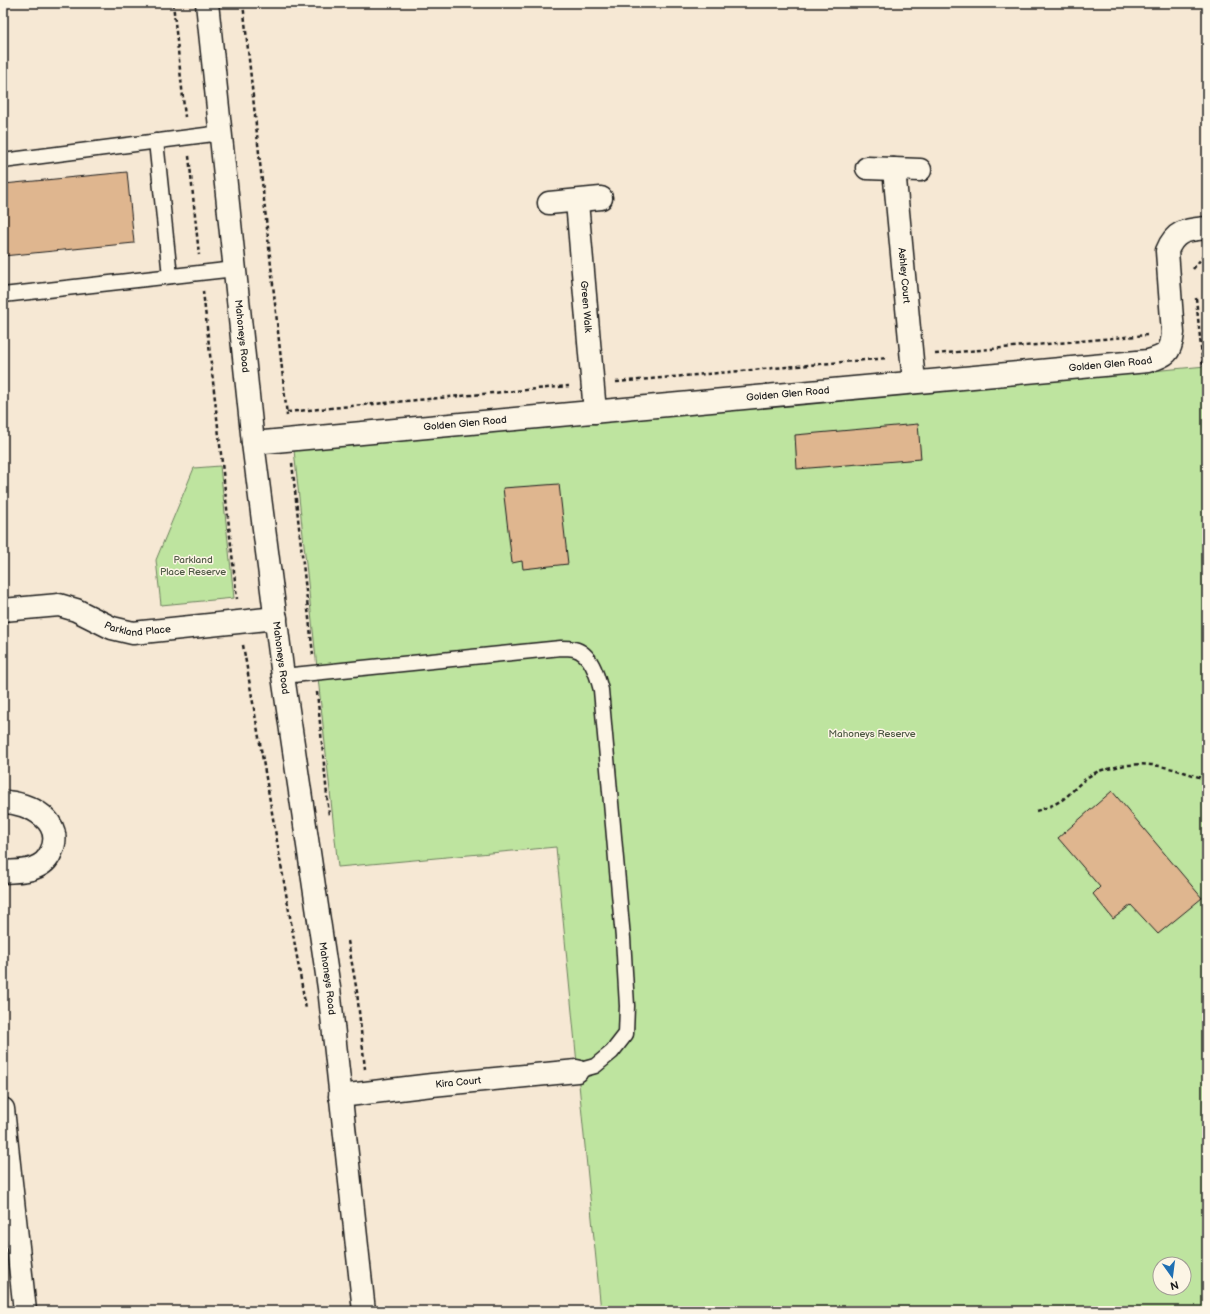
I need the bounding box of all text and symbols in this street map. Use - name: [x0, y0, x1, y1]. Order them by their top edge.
- street label: Ashley Court: [895, 247, 913, 304]
- street label: Green Walk: [578, 280, 594, 333]
- street label: Mahoneys Road: [232, 299, 252, 374]
- street label: Golden Glen Road: [1068, 354, 1154, 374]
- street label: Golden Glen Road: [746, 384, 830, 404]
- street label: Golden Glen Road: [423, 414, 508, 433]
- park label: Parkland Place Reserve: [160, 554, 226, 578]
- street label: Parkland Place: [102, 619, 171, 639]
- street label: Mahoneys Road: [270, 621, 292, 695]
- park label: Mahoneys Reserve: [828, 728, 916, 740]
- street label: Mahoneys Road: [316, 941, 338, 1016]
- street label: Kira Court: [435, 1074, 482, 1091]
- north arrow: [1152, 1256, 1192, 1296]
- text: N: [1169, 1278, 1180, 1293]

